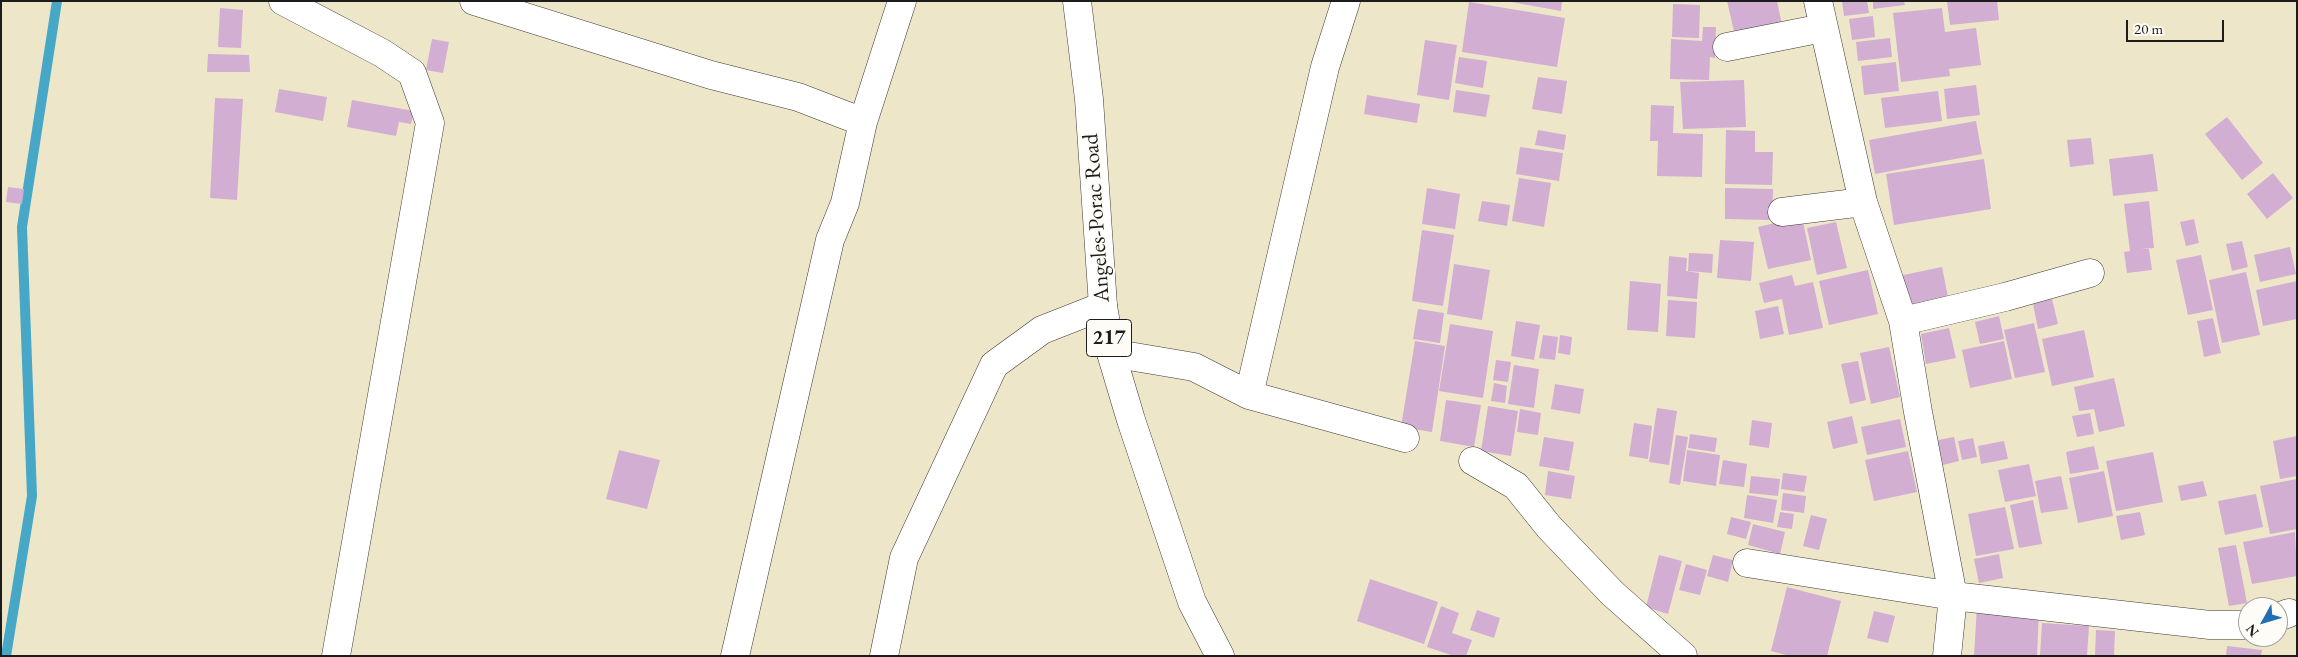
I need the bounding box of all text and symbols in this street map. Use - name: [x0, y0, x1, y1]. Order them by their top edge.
- scale bar: [2128, 10, 2226, 42]
- text: 20 m: [2134, 19, 2163, 38]
- street label: Angeles-Porac Road: [1078, 133, 1116, 303]
- road number: 217: [1086, 319, 1132, 356]
- north arrow: [2238, 597, 2288, 647]
- text: N: [2242, 621, 2263, 641]

